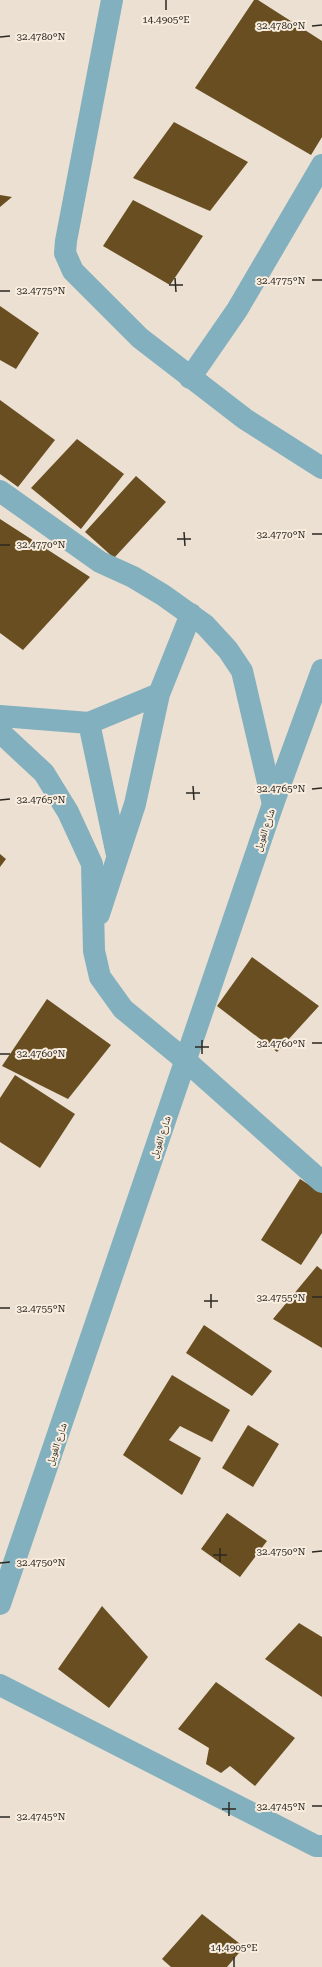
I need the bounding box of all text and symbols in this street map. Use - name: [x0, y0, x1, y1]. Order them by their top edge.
- text: 14.4905°E: [142, 14, 190, 25]
- text: 32.4780°N: [256, 20, 306, 31]
- text: 32.4780°N: [16, 31, 66, 42]
- text: 32.4775°N: [256, 275, 306, 286]
- text: 32.4775°N: [16, 285, 66, 296]
- text: 32.4770°N: [256, 529, 306, 540]
- text: 32.4770°N: [16, 539, 66, 550]
- text: 32.4765°N: [256, 783, 306, 794]
- text: 32.4765°N: [16, 794, 66, 805]
- street label: شارع الغويل: [252, 807, 278, 853]
- text: 32.4760°N: [256, 1038, 306, 1049]
- text: 32.4760°N: [16, 1048, 66, 1059]
- street label: شارع الغويل: [148, 1114, 174, 1160]
- text: 32.4755°N: [256, 1292, 306, 1303]
- text: 32.4755°N: [16, 1303, 66, 1314]
- street label: شارع الغويل: [44, 1421, 70, 1467]
- text: 32.4750°N: [256, 1546, 306, 1557]
- text: 32.4750°N: [16, 1557, 66, 1568]
- text: 32.4745°N: [256, 1801, 306, 1812]
- text: 32.4745°N: [16, 1811, 66, 1822]
- text: 14.4905°E: [210, 1942, 258, 1953]

